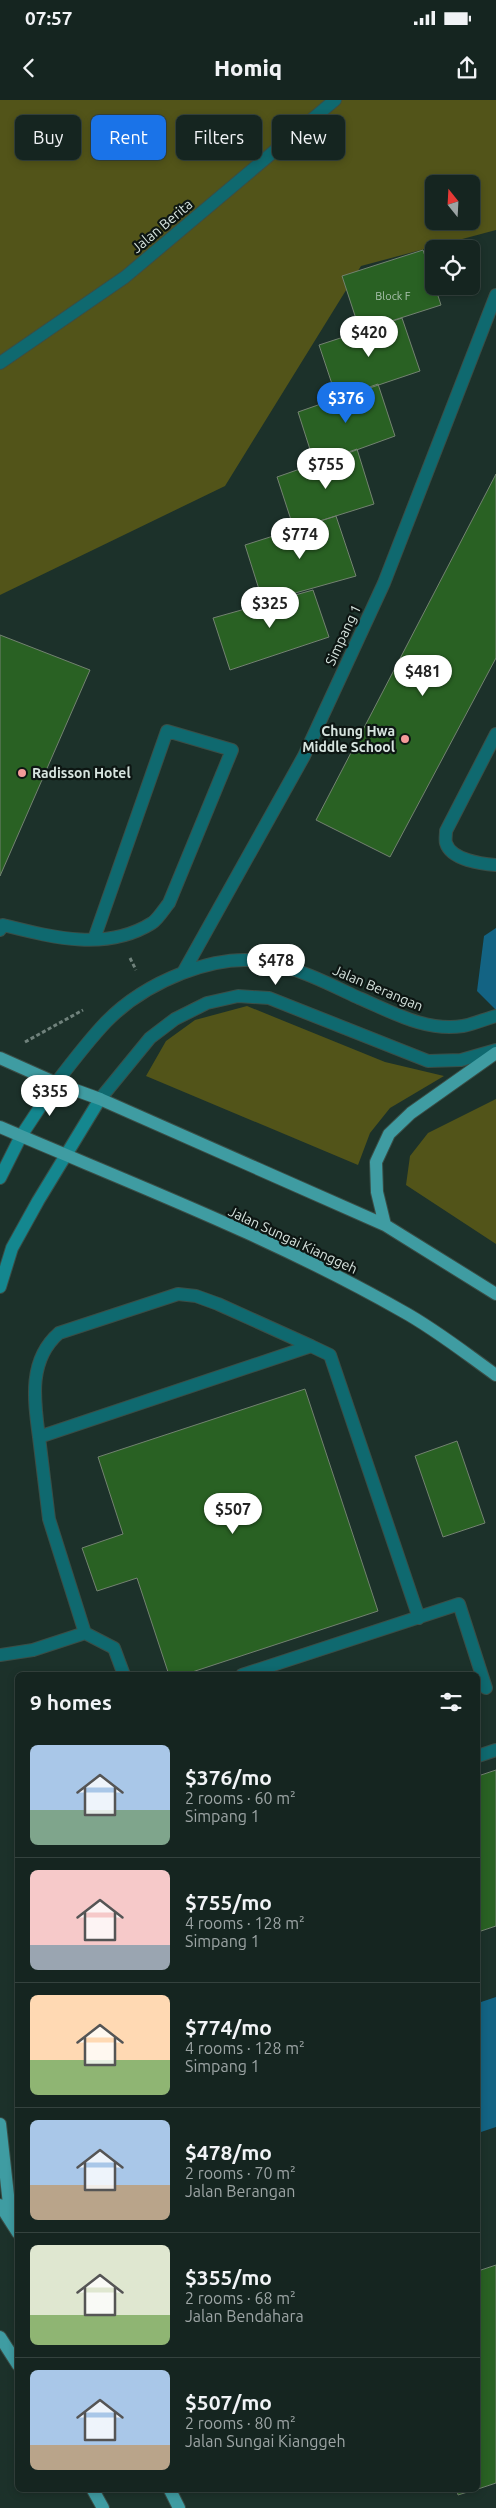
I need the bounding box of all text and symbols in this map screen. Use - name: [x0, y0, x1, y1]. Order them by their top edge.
- text: 07:57: [25, 7, 73, 29]
- icon: back: [15, 54, 43, 82]
- icon: share: [453, 54, 481, 82]
- text: Homiq: [214, 55, 282, 80]
- chip: Buy: [15, 115, 81, 160]
- chip: Rent: [91, 115, 166, 160]
- chip: Filters: [176, 115, 262, 160]
- chip: New: [272, 115, 345, 160]
- north arrow: [425, 175, 480, 230]
- map controls: [425, 175, 480, 295]
- street label: Jalan Berita: [128, 196, 196, 256]
- button: locate: [425, 240, 480, 295]
- house number: Block F: [375, 290, 411, 302]
- pin: $420: [339, 316, 399, 358]
- text: $420: [351, 323, 387, 341]
- pin: $376: [316, 382, 376, 424]
- text: $376: [328, 389, 364, 407]
- pin: $755: [296, 448, 356, 490]
- text: $755: [308, 455, 344, 473]
- pin: $774: [270, 518, 330, 560]
- text: $774: [282, 525, 318, 543]
- pin: $325: [240, 586, 300, 629]
- text: $325: [252, 594, 288, 612]
- street label: Simpang 1: [322, 602, 364, 668]
- pin: $481: [393, 654, 453, 697]
- text: $481: [405, 662, 441, 680]
- place label: Chung Hwa Middle School: [302, 723, 395, 755]
- marker: Chung Hwa Middle School: [399, 733, 411, 745]
- place label: Radisson Hotel: [32, 765, 131, 781]
- marker: Radisson Hotel: [16, 767, 28, 779]
- pin: $478: [246, 944, 306, 986]
- text: $478: [258, 951, 294, 969]
- street label: Jalan Berangan: [330, 962, 426, 1014]
- pin: $355: [20, 1074, 80, 1117]
- text: $355: [32, 1082, 68, 1100]
- street label: Jalan Sungai Kianggeh: [226, 1203, 360, 1277]
- pin: $507: [203, 1492, 263, 1535]
- text: $507: [215, 1500, 251, 1518]
- icon: filters: [437, 1688, 465, 1716]
- text: 9 homes: [30, 1690, 112, 1714]
- icon: home: [70, 1765, 130, 1825]
- text: $376/mo: [185, 1765, 272, 1789]
- text: 2 rooms · 60 m²: [185, 1789, 296, 1807]
- text: Simpang 1: [185, 1807, 260, 1825]
- icon: home: [70, 1890, 130, 1950]
- text: $755/mo: [185, 1890, 272, 1914]
- text: 4 rooms · 128 m²: [185, 1914, 305, 1932]
- text: Simpang 1: [185, 1932, 260, 1950]
- icon: home: [70, 2015, 130, 2075]
- text: $774/mo: [185, 2015, 272, 2039]
- text: 4 rooms · 128 m²: [185, 2039, 305, 2057]
- text: Simpang 1: [185, 2057, 260, 2075]
- icon: home: [70, 2140, 130, 2200]
- text: $478/mo: [185, 2140, 272, 2164]
- text: 2 rooms · 70 m²: [185, 2164, 296, 2182]
- text: Jalan Berangan: [185, 2182, 295, 2200]
- icon: home: [70, 2265, 130, 2325]
- text: $355/mo: [185, 2265, 272, 2289]
- text: 2 rooms · 68 m²: [185, 2289, 296, 2307]
- text: Jalan Bendahara: [185, 2307, 304, 2325]
- icon: home: [70, 2390, 130, 2450]
- text: $507/mo: [185, 2390, 272, 2414]
- text: 2 rooms · 80 m²: [185, 2414, 296, 2432]
- text: Jalan Sungai Kianggeh: [185, 2432, 346, 2450]

